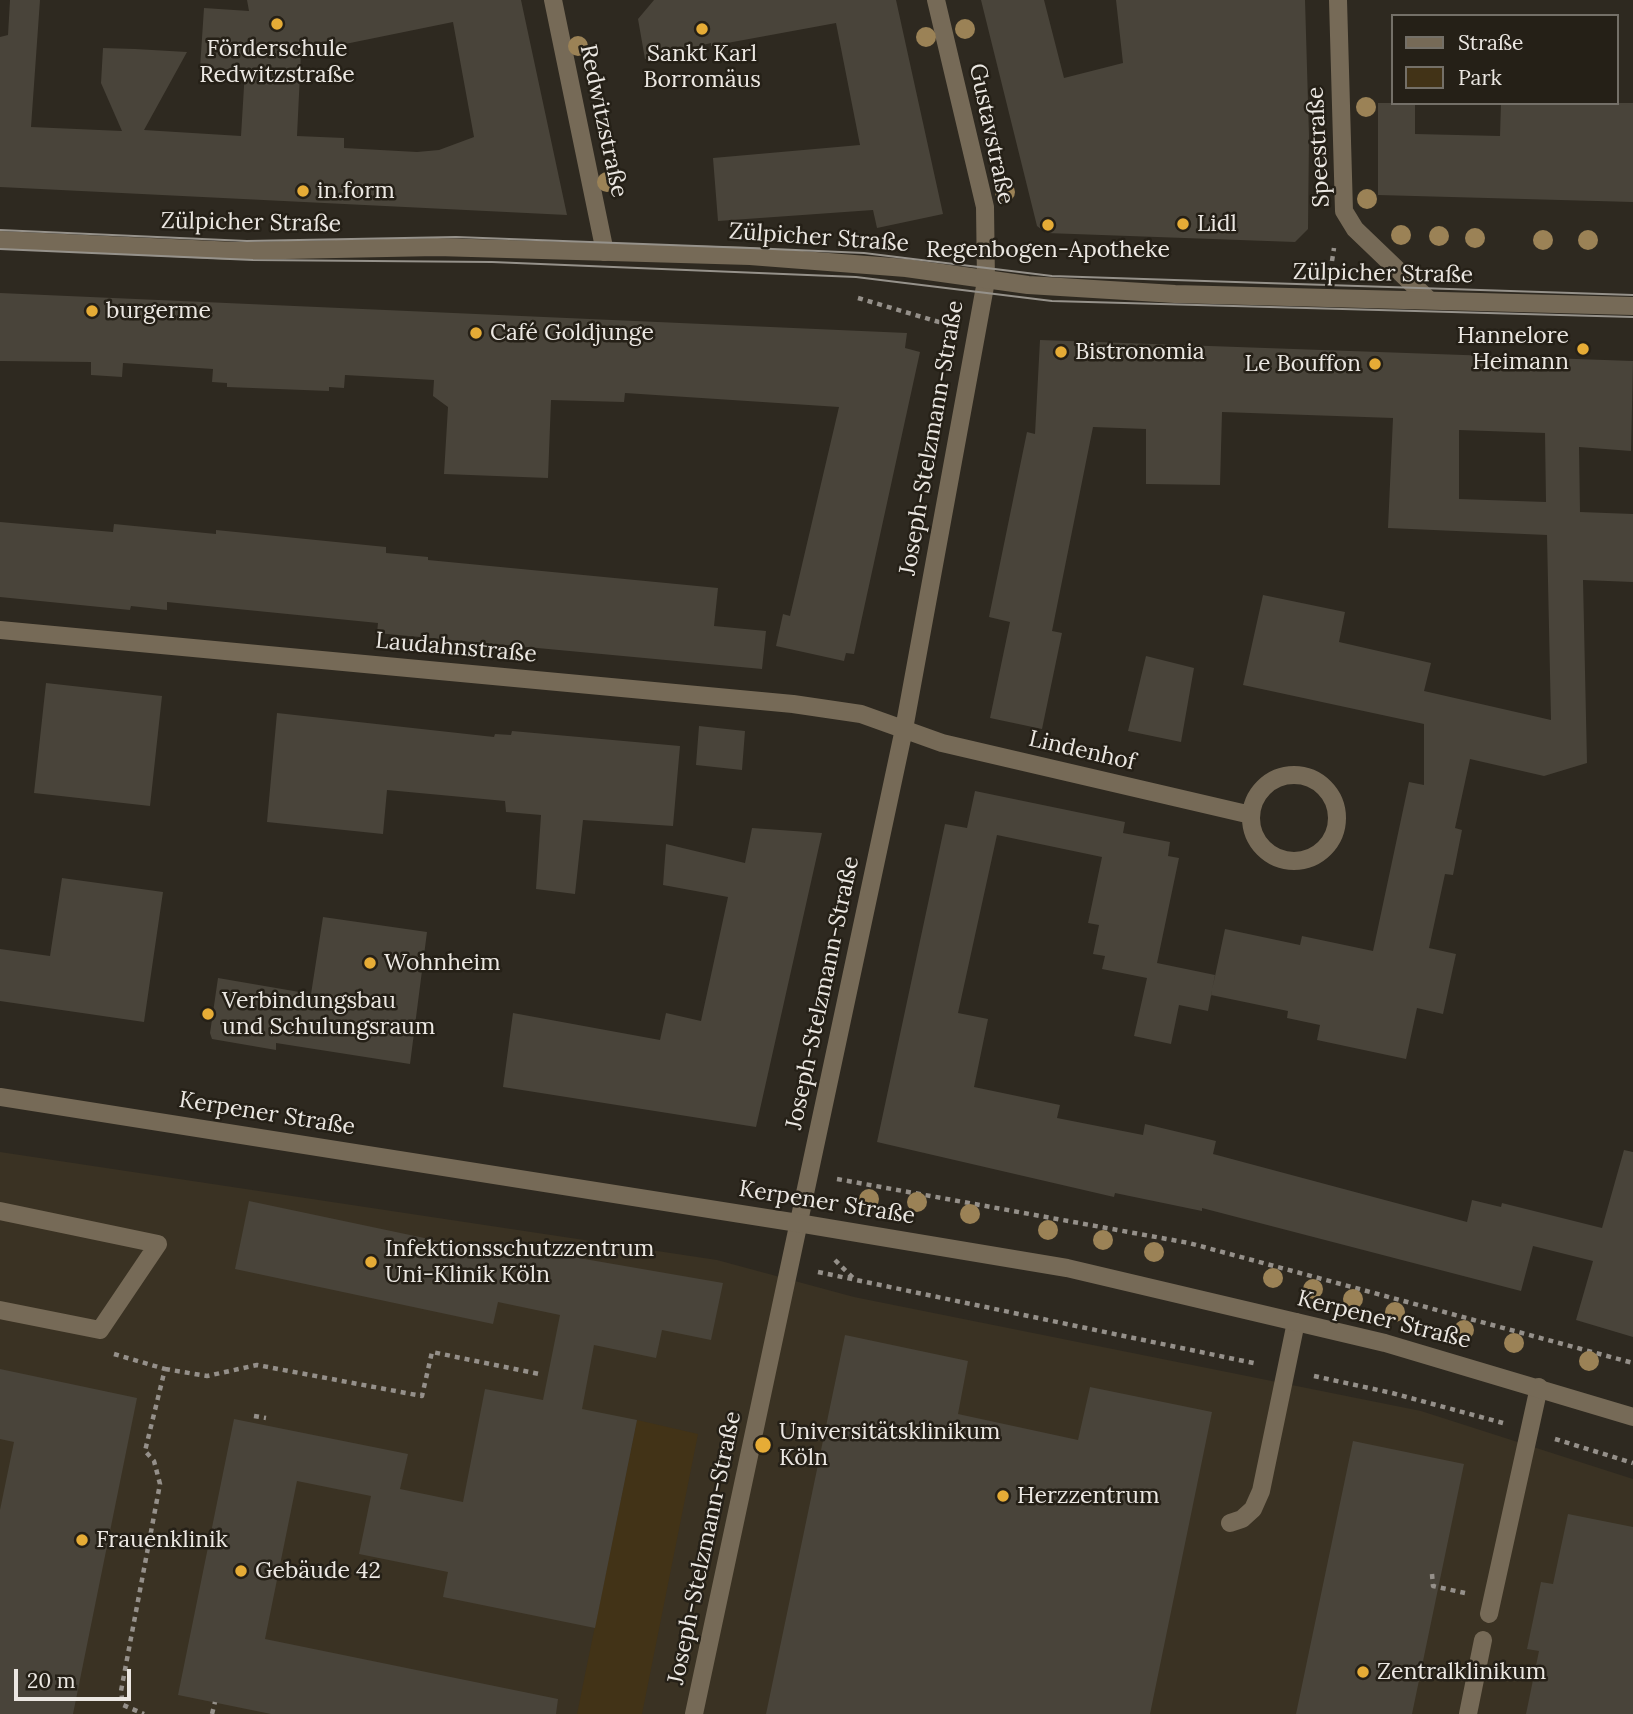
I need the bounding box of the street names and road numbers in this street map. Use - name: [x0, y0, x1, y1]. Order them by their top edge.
- street label: Redwitzstraße: [573, 42, 633, 200]
- street label: Gustavstraße: [963, 61, 1019, 207]
- street label: Speestraße: [1302, 86, 1336, 208]
- street label: Zülpicher Straße: [161, 208, 341, 238]
- street label: Zülpicher Straße: [728, 218, 910, 258]
- street label: Zülpicher Straße: [1293, 259, 1473, 289]
- street label: Joseph-Stelzmann-Straße: [894, 298, 970, 578]
- street label: Laudahnstraße: [374, 627, 538, 669]
- street label: Lindenhof: [1026, 725, 1138, 777]
- street label: Joseph-Stelzmann-Straße: [781, 854, 865, 1132]
- street label: Kerpener Straße: [177, 1086, 357, 1142]
- street label: Kerpener Straße: [737, 1175, 917, 1231]
- street label: Kerpener Straße: [1294, 1285, 1474, 1355]
- street label: Joseph-Stelzmann-Straße: [663, 1409, 747, 1687]

